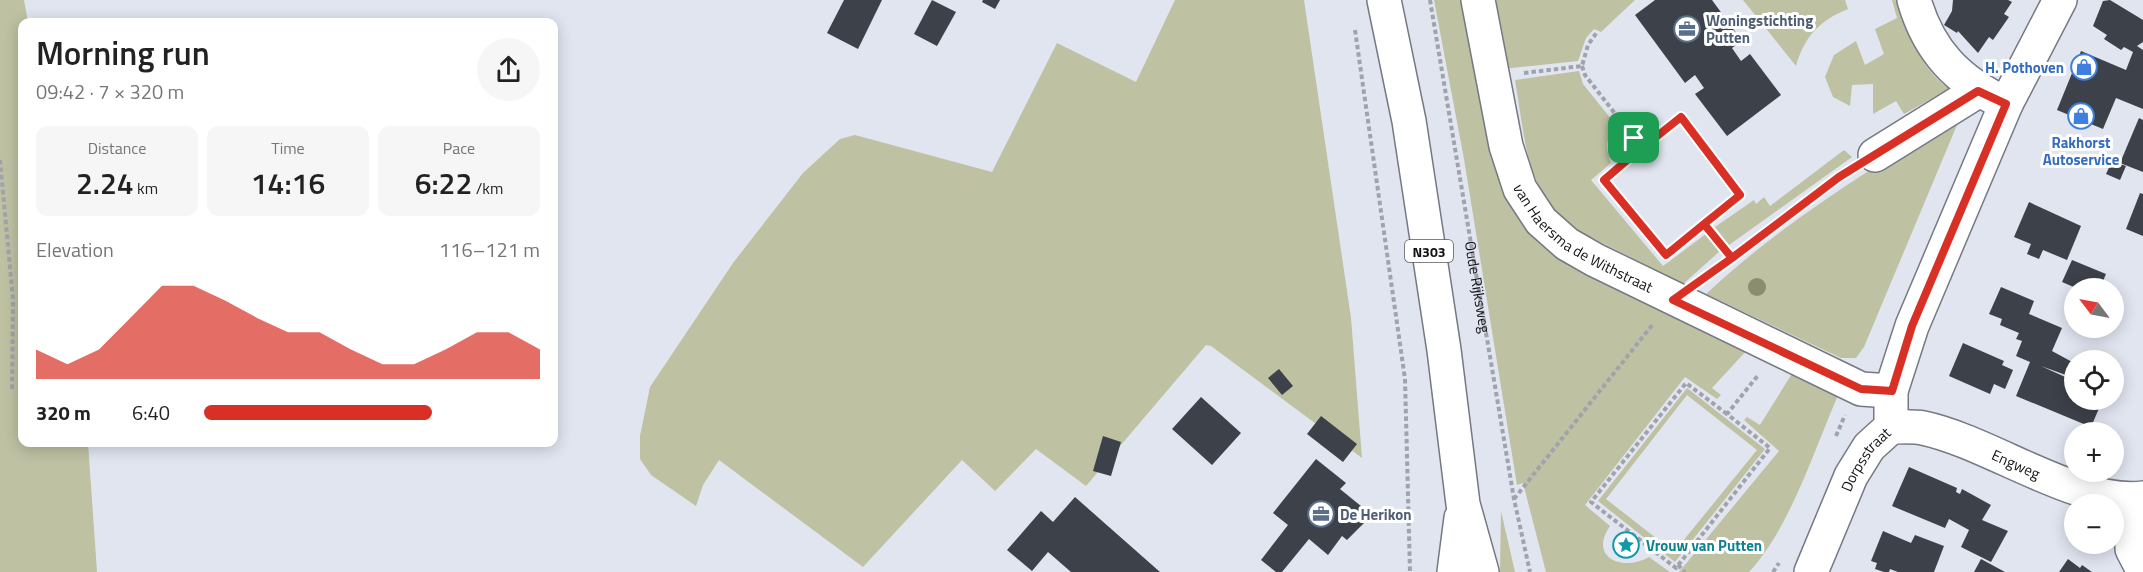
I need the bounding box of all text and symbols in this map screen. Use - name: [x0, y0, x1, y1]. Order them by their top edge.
- place label: Woningstichting Putten: [1706, 9, 1813, 49]
- office icon: Woningstichting Putten: [1672, 14, 1702, 44]
- text: Morning run: [36, 28, 210, 78]
- button: share: [477, 38, 540, 101]
- shop icon: H. Pothoven: [2069, 52, 2099, 82]
- place label: H. Pothoven: [1985, 56, 2064, 79]
- text: 09:42 · 7 × 320 m: [36, 76, 184, 107]
- shop icon: Rakhorst Autoservice: [2066, 101, 2096, 131]
- pin: [1608, 112, 1659, 163]
- icon: arrive: [1617, 121, 1650, 154]
- place label: Rakhorst Autoservice: [2043, 131, 2120, 171]
- text: Distance: [88, 136, 146, 160]
- text: Time: [271, 136, 305, 160]
- text: Pace: [443, 136, 475, 160]
- text: 2.24: [76, 160, 134, 206]
- text: 14:16: [251, 160, 325, 206]
- text: 6:22: [415, 160, 472, 206]
- text: km: [134, 176, 158, 200]
- text: /km: [472, 176, 503, 200]
- street label: van Haersma de Withstraat: [1508, 181, 1658, 298]
- text: Elevation: [36, 234, 114, 265]
- text: 116–121 m: [439, 234, 540, 265]
- street label: Oude Rijksweg: [1459, 239, 1497, 335]
- road number: N303: [1405, 240, 1453, 262]
- north arrow: [2064, 278, 2124, 338]
- map controls: [2064, 278, 2124, 554]
- button: locate: [2064, 350, 2124, 410]
- text: 320 m: [36, 397, 91, 428]
- text: 6:40: [132, 397, 170, 428]
- street label: Dorpsstraat: [1834, 421, 1896, 495]
- button: +: [2064, 422, 2124, 482]
- street label: Engweg: [1988, 443, 2044, 485]
- button: −: [2064, 494, 2124, 554]
- office icon: De Herikon: [1306, 499, 1336, 529]
- place label: De Herikon: [1340, 503, 1412, 526]
- place icon: Vrouw van Putten: [1611, 530, 1641, 560]
- place label: Vrouw van Putten: [1646, 534, 1762, 557]

